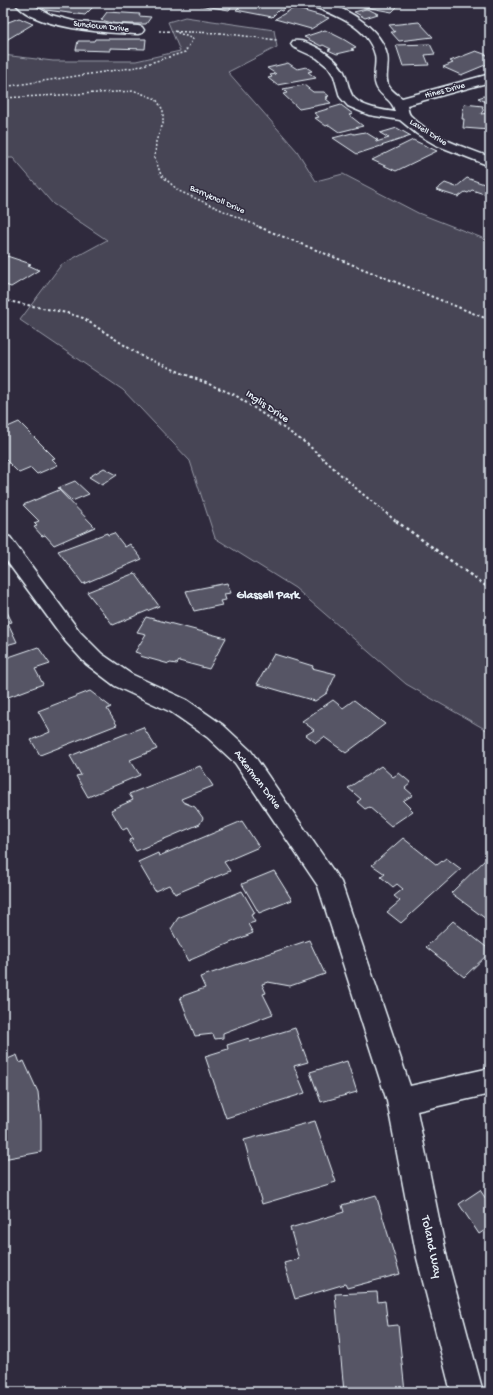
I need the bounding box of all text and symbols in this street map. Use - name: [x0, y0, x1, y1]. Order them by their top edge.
- street label: Sundown Drive: [73, 19, 130, 35]
- street label: Hines Drive: [424, 80, 467, 102]
- street label: Lavell Drive: [407, 117, 449, 149]
- street label: Barryknoll Drive: [187, 183, 247, 217]
- street label: Inglis Drive: [243, 388, 291, 426]
- district label: Glassell Park: [237, 589, 301, 603]
- street label: Ackerman Drive: [231, 748, 283, 812]
- street label: Toland Way: [417, 1213, 445, 1280]

